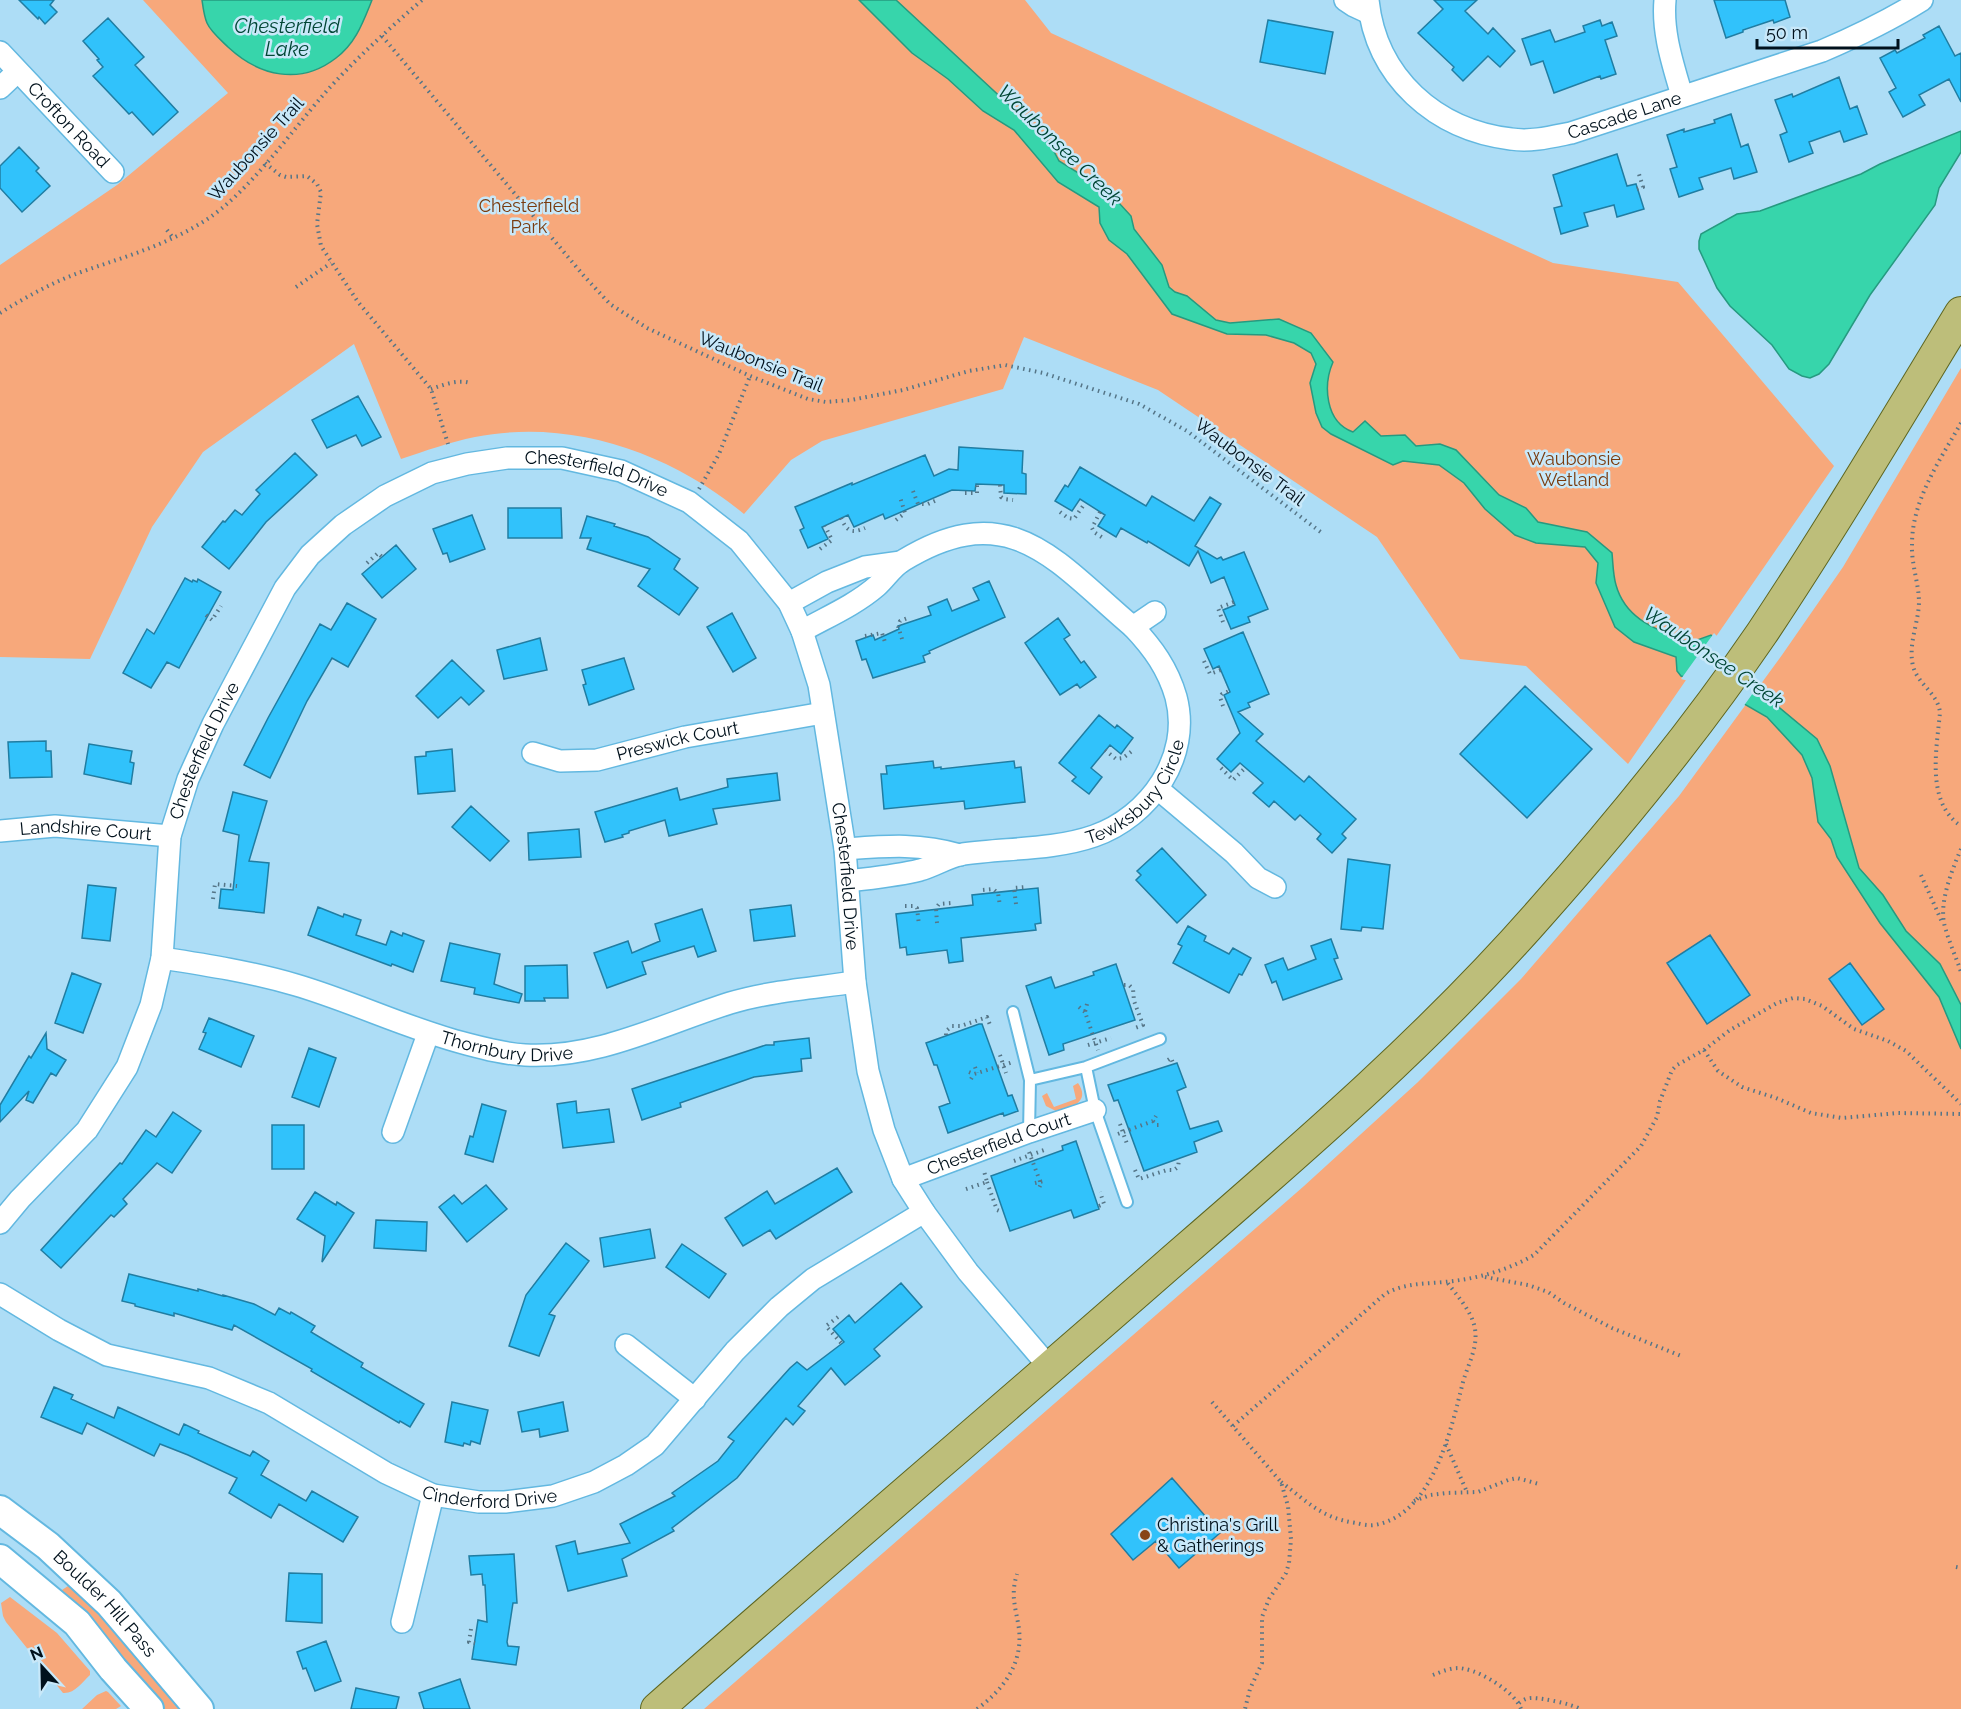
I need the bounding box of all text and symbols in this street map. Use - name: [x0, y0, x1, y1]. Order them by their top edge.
- scale bar: [1757, 12, 1898, 50]
- water label: Chesterfield Lake: [234, 14, 341, 61]
- text: 50 m: [1766, 22, 1808, 43]
- street label: Crofton Road: [24, 77, 114, 172]
- water label: Waubonsee Creek: [993, 79, 1128, 211]
- street label: Cascade Lane: [1565, 87, 1684, 143]
- street label: Waubonsie Trail: [204, 92, 308, 205]
- park label: Chesterfield Park: [479, 195, 579, 237]
- street label: Waubonsie Trail: [696, 327, 827, 396]
- street label: Waubonsie Trail: [1191, 413, 1309, 510]
- street label: Chesterfield Drive: [525, 446, 672, 501]
- park label: Waubonsie Wetland: [1527, 448, 1621, 490]
- water label: Waubonsee Creek: [1639, 601, 1789, 713]
- street label: Chesterfield Drive: [165, 678, 244, 822]
- street label: Preswick Court: [614, 717, 740, 765]
- street label: Tewksbury Circle: [1083, 737, 1188, 848]
- street label: Chesterfield Drive: [828, 801, 864, 951]
- street label: Landshire Court: [19, 815, 153, 844]
- street label: Thornbury Drive: [438, 1026, 575, 1065]
- street label: Chesterfield Court: [924, 1108, 1073, 1179]
- street label: Cinderford Drive: [419, 1480, 559, 1512]
- place label: Christina's Grill & Gatherings: [1157, 1514, 1278, 1556]
- marker: Christina's Grill & Gatherings: [1138, 1528, 1152, 1542]
- street label: Boulder Hill Pass: [49, 1545, 161, 1661]
- north arrow: [12, 1637, 72, 1697]
- text: N: [27, 1642, 46, 1665]

